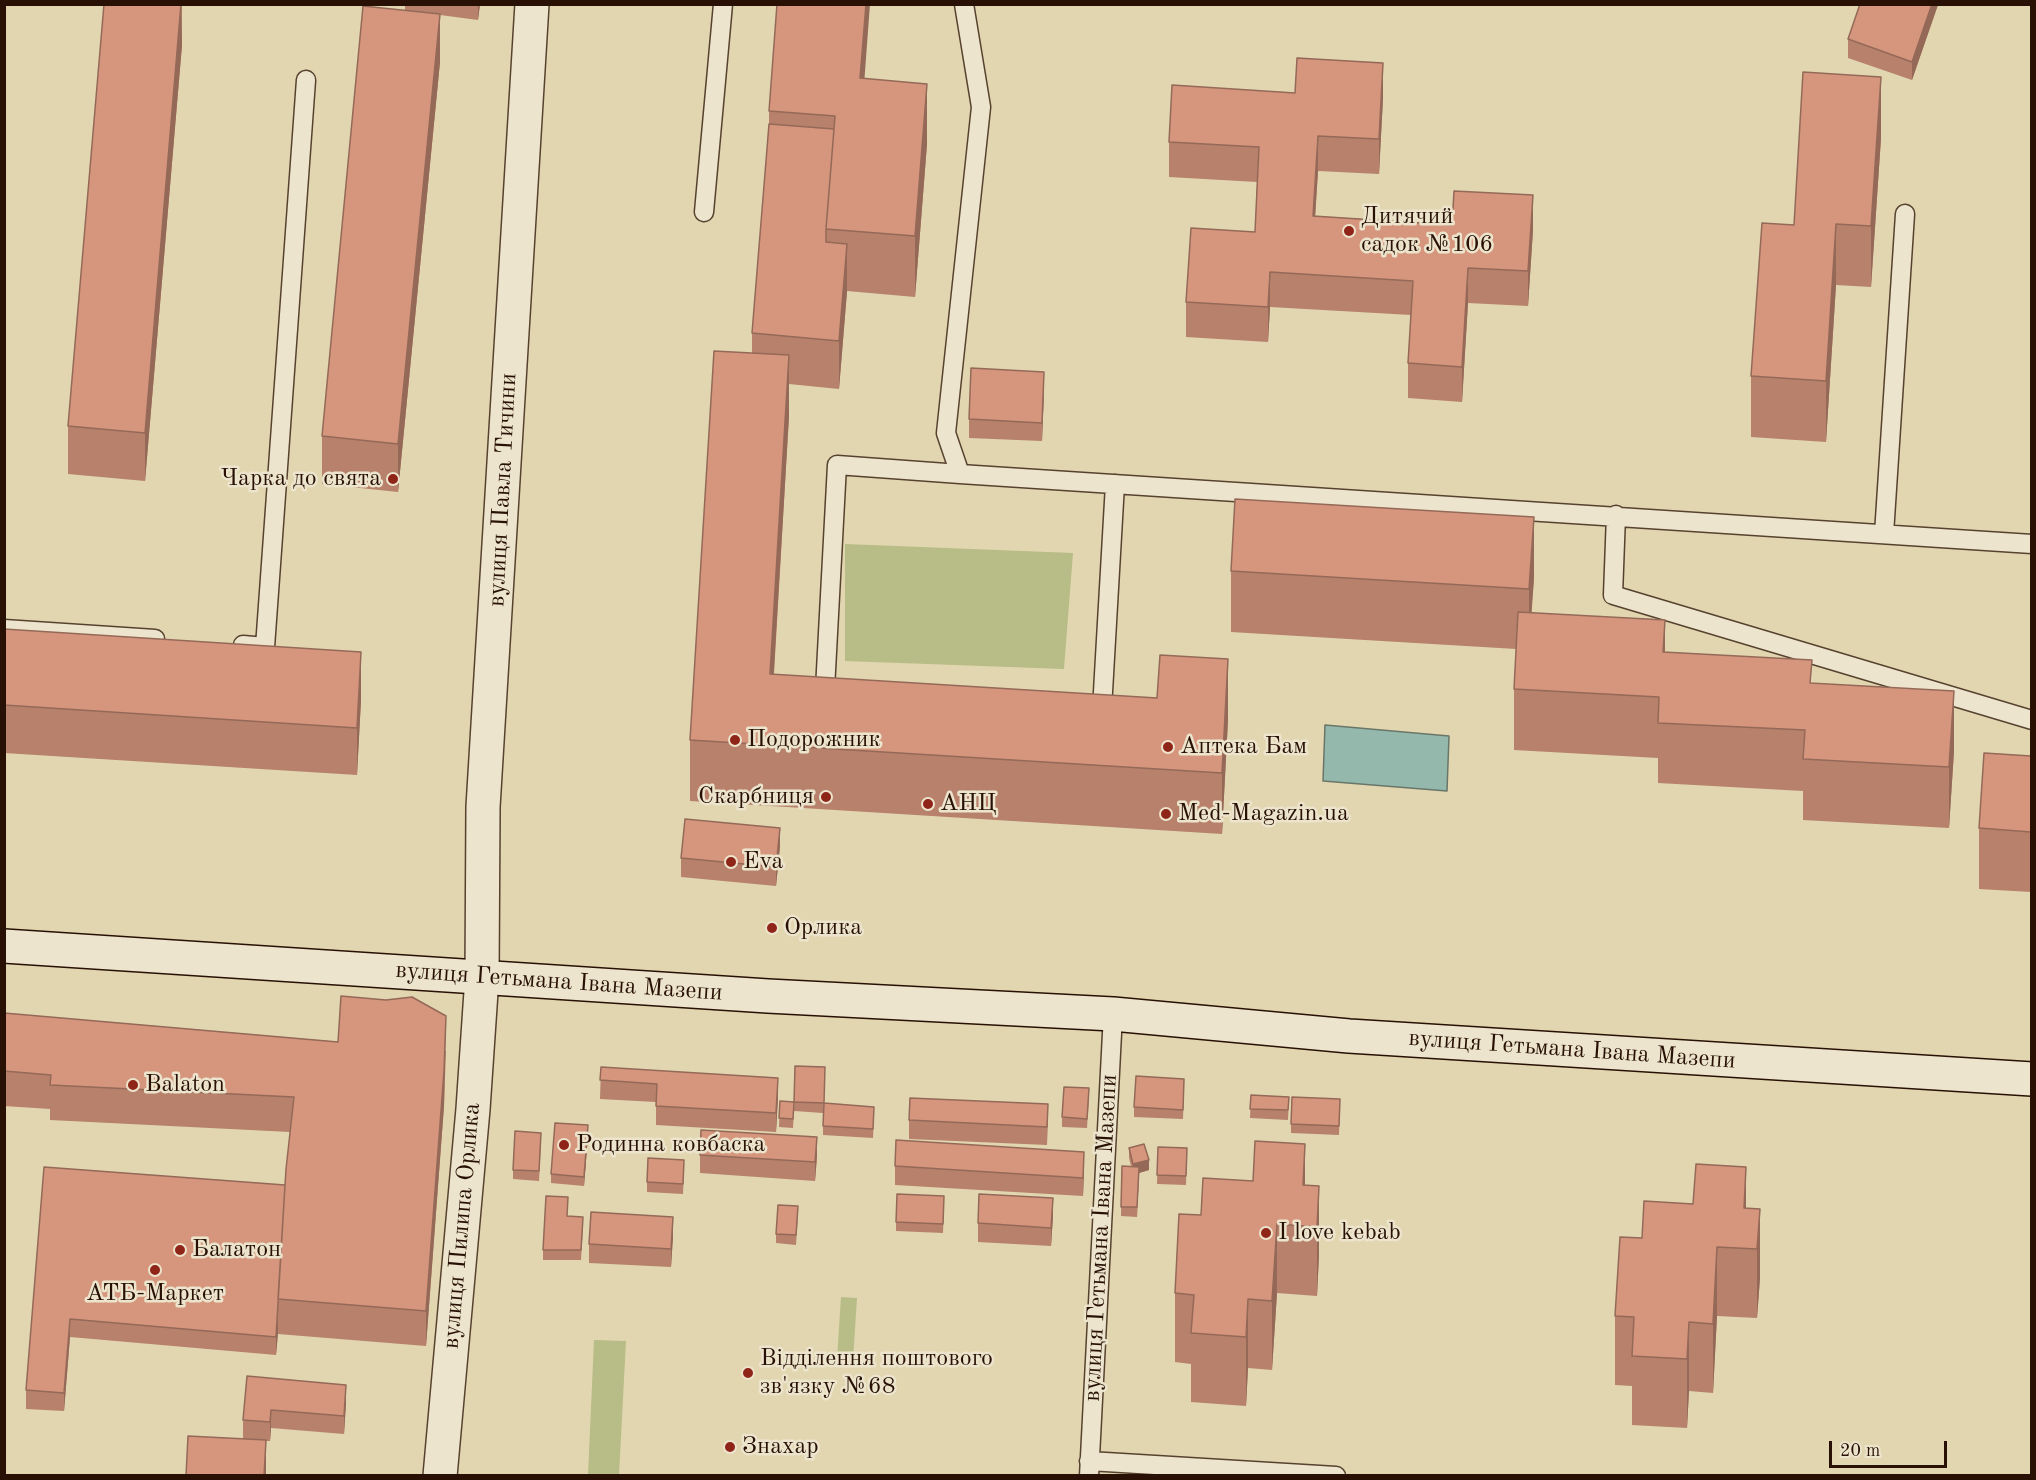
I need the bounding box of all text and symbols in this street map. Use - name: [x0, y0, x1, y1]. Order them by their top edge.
- place label: Дитячий садок №106: [1361, 203, 1493, 259]
- marker: Дитячий садок №106: [1342, 224, 1356, 238]
- street label: вулиця Павла Тичини: [482, 372, 524, 608]
- place label: Чарка до свята: [220, 465, 381, 493]
- marker: Чарка до свята: [386, 472, 400, 486]
- place label: Подорожник: [747, 726, 880, 754]
- marker: Подорожник: [728, 733, 742, 747]
- place label: Аптека Бам: [1180, 733, 1307, 761]
- marker: Аптека Бам: [1161, 740, 1175, 754]
- place label: Скарбниця: [698, 783, 814, 811]
- marker: Скарбниця: [819, 790, 833, 804]
- place label: АНЦ: [940, 790, 996, 818]
- marker: АНЦ: [921, 797, 935, 811]
- place label: Med-Magazin.ua: [1178, 800, 1349, 828]
- marker: Med-Magazin.ua: [1159, 807, 1173, 821]
- place label: Eva: [743, 848, 783, 876]
- marker: Eva: [724, 855, 738, 869]
- place label: Орлика: [784, 914, 862, 942]
- marker: Орлика: [765, 921, 779, 935]
- street label: вулиця Гетьмана Івана Мазепи: [394, 956, 724, 1008]
- street label: вулиця Гетьмана Івана Мазепи: [1407, 1024, 1737, 1076]
- place label: Balaton: [145, 1071, 225, 1099]
- street label: вулиця Гетьмана Івана Мазепи: [1078, 1074, 1124, 1402]
- marker: Balaton: [126, 1078, 140, 1092]
- street label: вулиця Пилипа Орлика: [437, 1102, 487, 1350]
- place label: Родинна ковбаска: [576, 1131, 765, 1159]
- marker: Родинна ковбаска: [557, 1138, 571, 1152]
- place label: I love kebab: [1278, 1219, 1401, 1247]
- marker: I love kebab: [1259, 1226, 1273, 1240]
- place label: Балатон: [192, 1236, 281, 1264]
- marker: Балатон: [173, 1243, 187, 1257]
- marker: АТБ-Маркет: [148, 1263, 162, 1277]
- place label: АТБ-Маркет: [86, 1280, 224, 1308]
- place label: Відділення поштового зв'язку №68: [760, 1345, 993, 1401]
- marker: Відділення поштового зв'язку №68: [741, 1366, 755, 1380]
- scale bar: [1832, 1429, 1950, 1467]
- place label: Знахар: [742, 1433, 819, 1461]
- marker: Знахар: [723, 1440, 737, 1454]
- text: 20 m: [1840, 1442, 1880, 1460]

